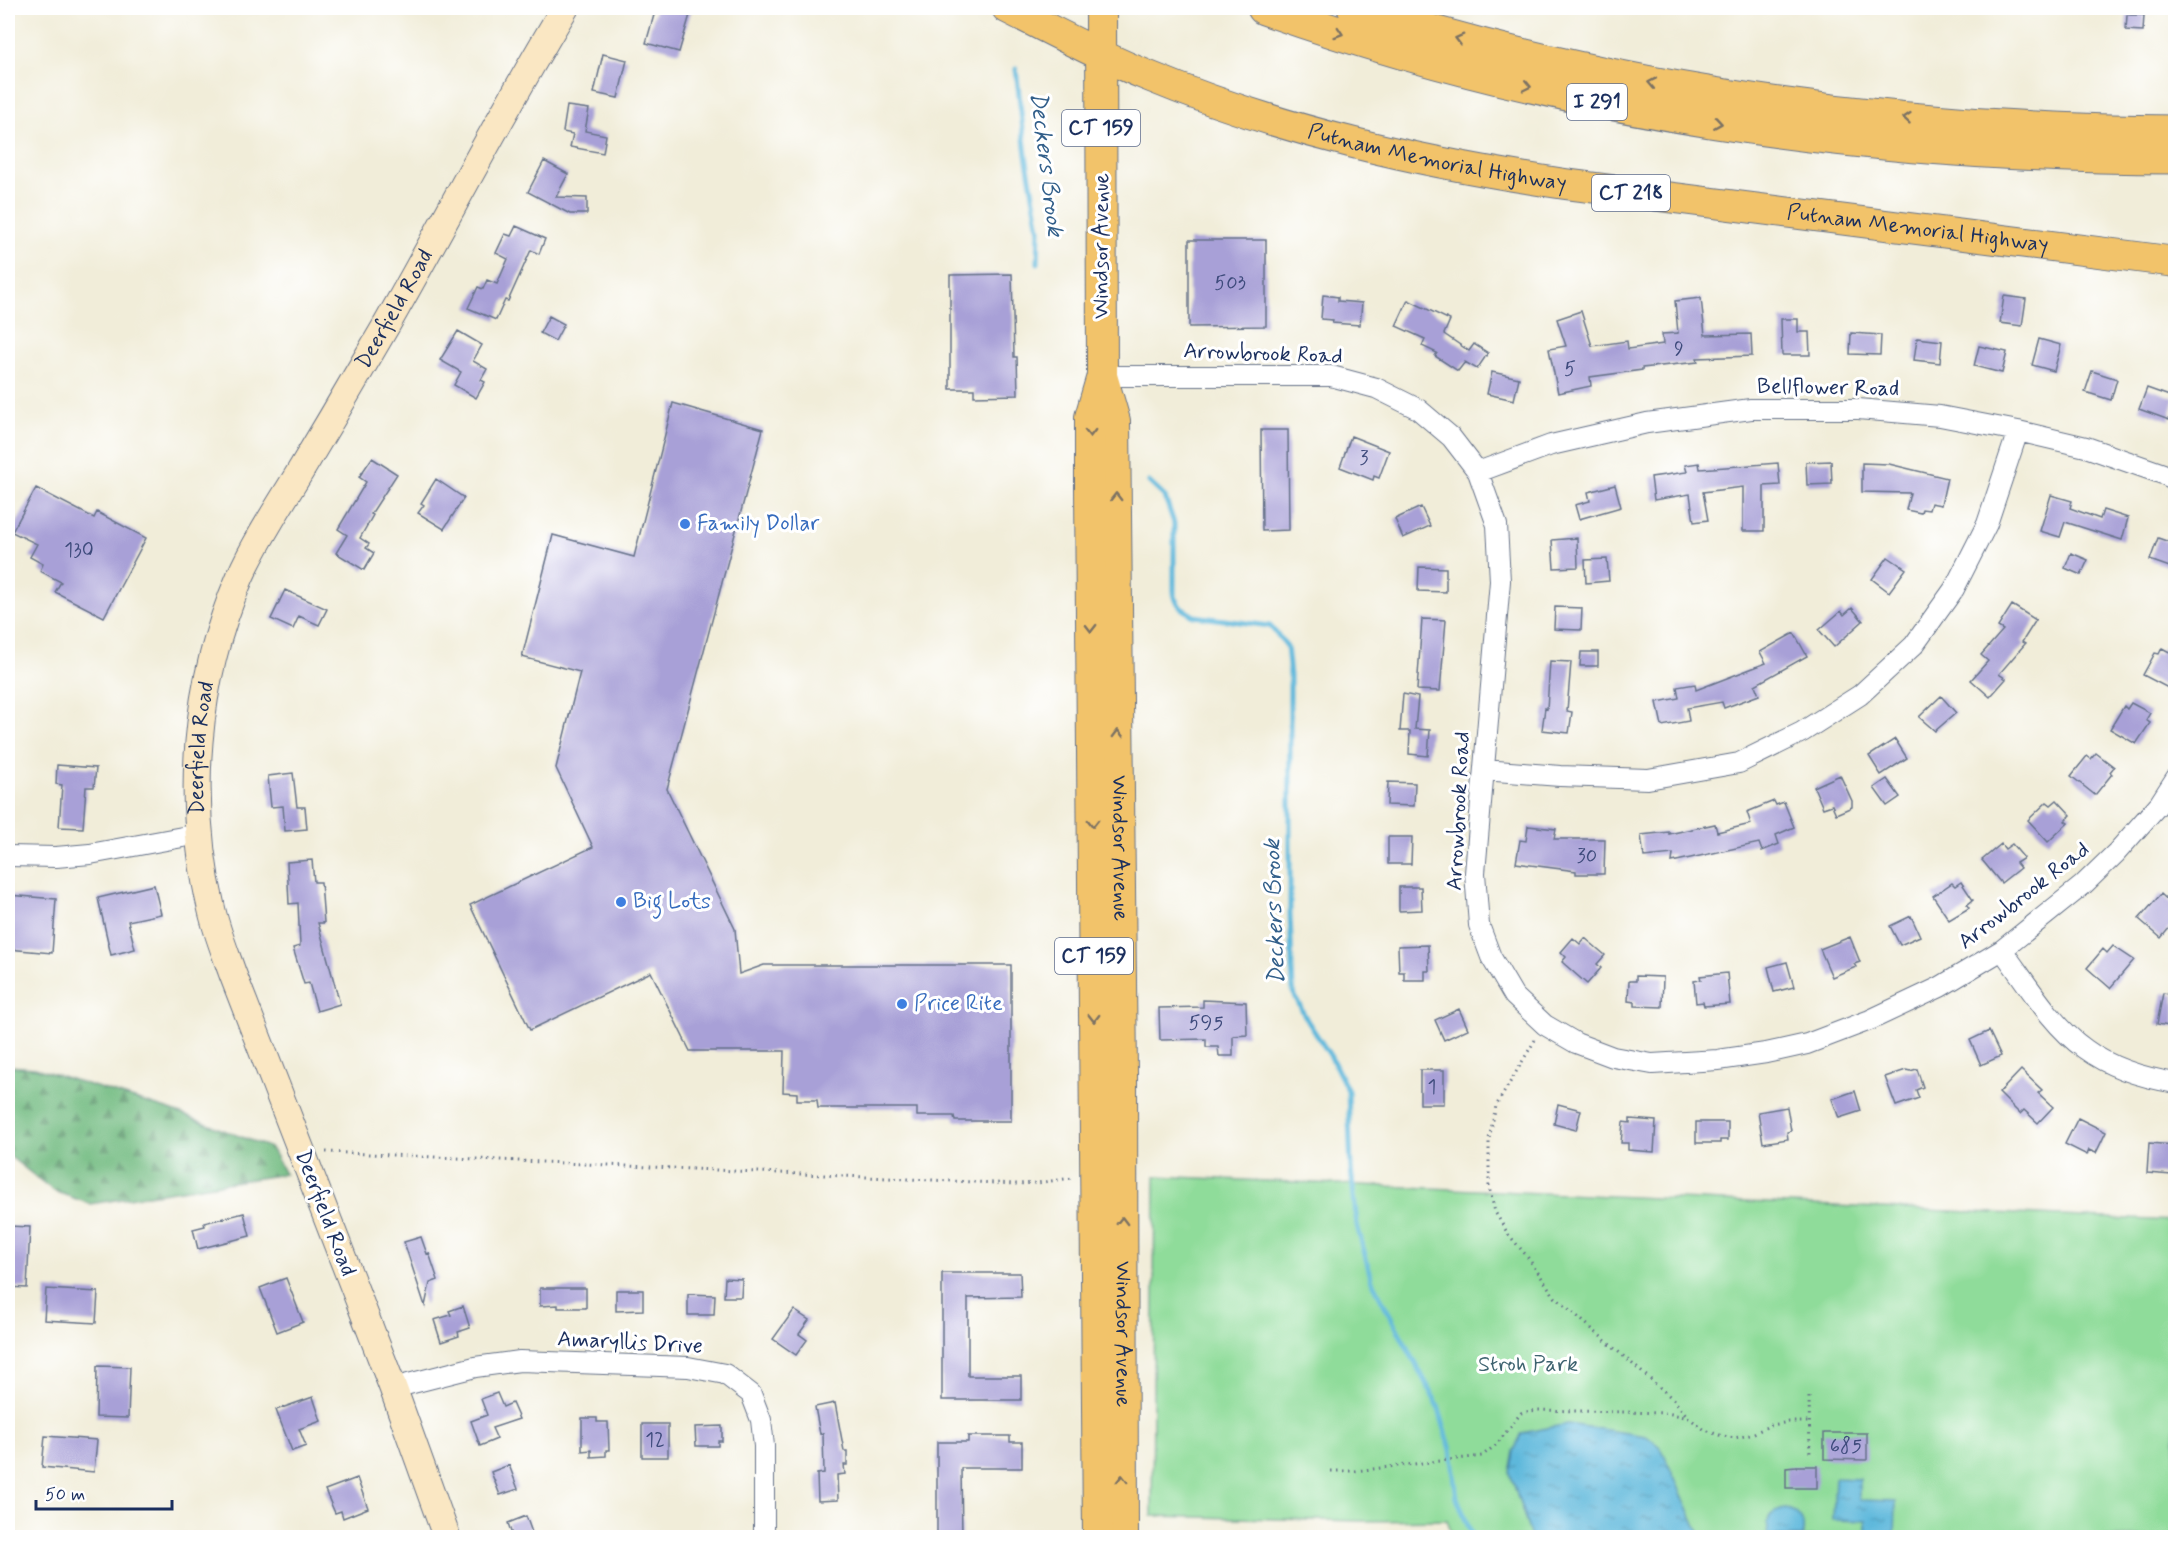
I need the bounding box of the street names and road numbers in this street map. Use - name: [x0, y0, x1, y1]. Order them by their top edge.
- road number: I 291: [1567, 84, 1627, 120]
- road number: CT 159: [1062, 110, 1140, 146]
- street label: Putnam Memorial Highway: [1305, 117, 1568, 198]
- street label: Windsor Avenue: [1088, 173, 1116, 319]
- road number: CT 218: [1592, 175, 1670, 211]
- street label: Putnam Memorial Highway: [1785, 198, 2050, 260]
- street label: Deerfield Road: [350, 245, 440, 374]
- street label: Arrowbrook Road: [1183, 337, 1343, 371]
- street label: Bellflower Road: [1757, 373, 1899, 403]
- street label: Deerfield Road: [183, 679, 221, 815]
- street label: Arrowbrook Road: [1441, 731, 1477, 891]
- street label: Windsor Avenue: [1105, 775, 1134, 921]
- street label: Arrowbrook Road: [1953, 836, 2095, 956]
- road number: CT 159: [1055, 938, 1133, 974]
- street label: Deerfield Road: [288, 1146, 362, 1280]
- street label: Windsor Avenue: [1108, 1261, 1137, 1407]
- street label: Amaryllis Drive: [557, 1325, 703, 1361]

